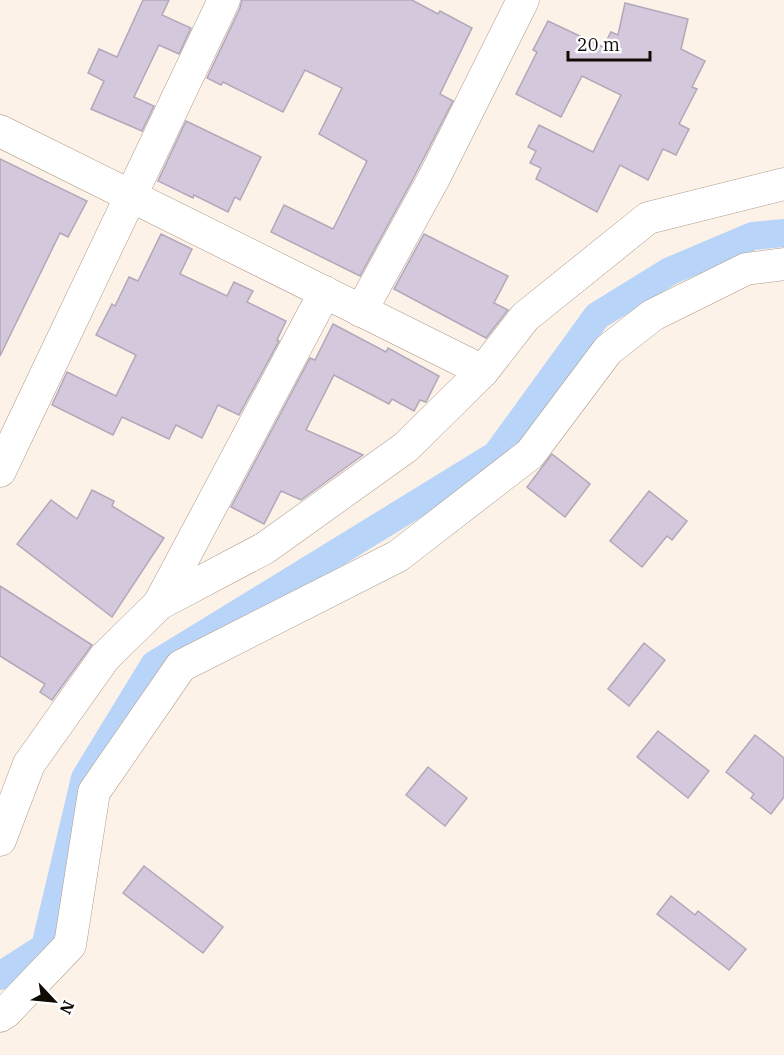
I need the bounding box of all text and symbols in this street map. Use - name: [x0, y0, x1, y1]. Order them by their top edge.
- scale bar: [568, 24, 650, 62]
- text: 20 m: [577, 33, 620, 56]
- north arrow: [24, 971, 84, 1031]
- text: N: [56, 998, 79, 1018]

